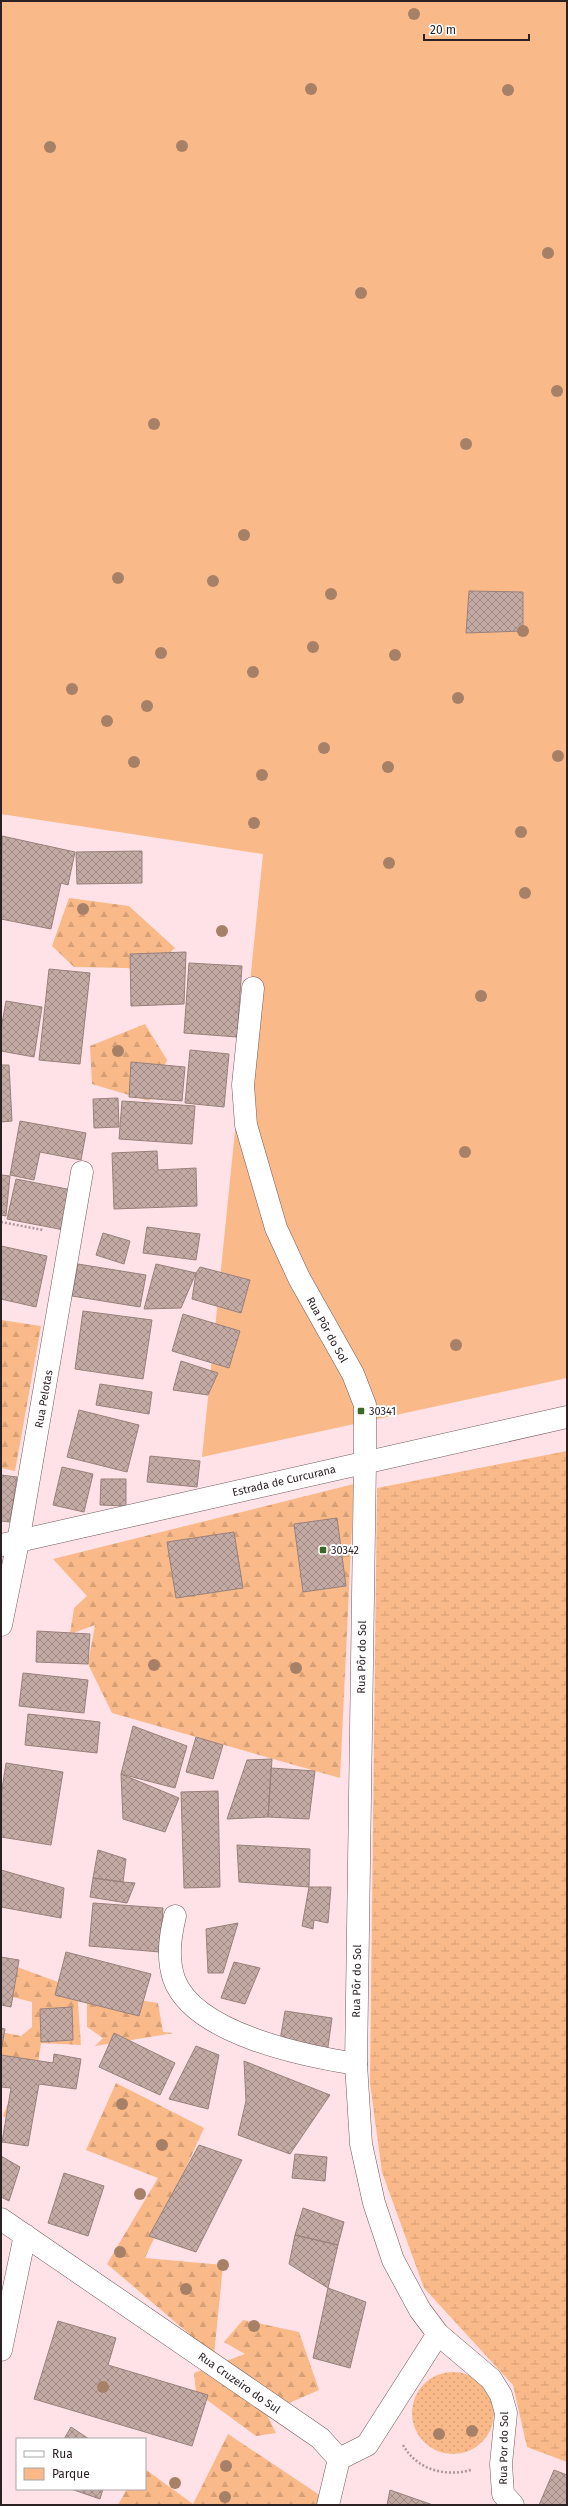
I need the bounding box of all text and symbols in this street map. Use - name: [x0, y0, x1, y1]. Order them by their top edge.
- scale bar: [424, 16, 529, 42]
- text: 20 m: [430, 23, 456, 37]
- street label: Rua Pôr do Sol: [304, 1295, 350, 1365]
- street label: Rua Pelotas: [33, 1369, 55, 1429]
- place label: 30341: [369, 1405, 396, 1418]
- marker: 30341: [356, 1406, 366, 1416]
- street label: Estrada de Curcurana: [231, 1463, 337, 1499]
- place label: 30342: [331, 1544, 359, 1557]
- marker: 30342: [318, 1545, 328, 1555]
- street label: Rua Pôr do Sol: [355, 1620, 369, 1694]
- street label: Rua Pôr do Sol: [350, 1944, 364, 2018]
- street label: Rua Cruzeiro do Sul: [195, 2350, 283, 2416]
- street label: Rua Por do Sol: [497, 2411, 511, 2485]
- legend: [16, 2438, 146, 2490]
- text: Rua: [52, 2447, 73, 2461]
- text: Parque: [52, 2467, 90, 2481]

